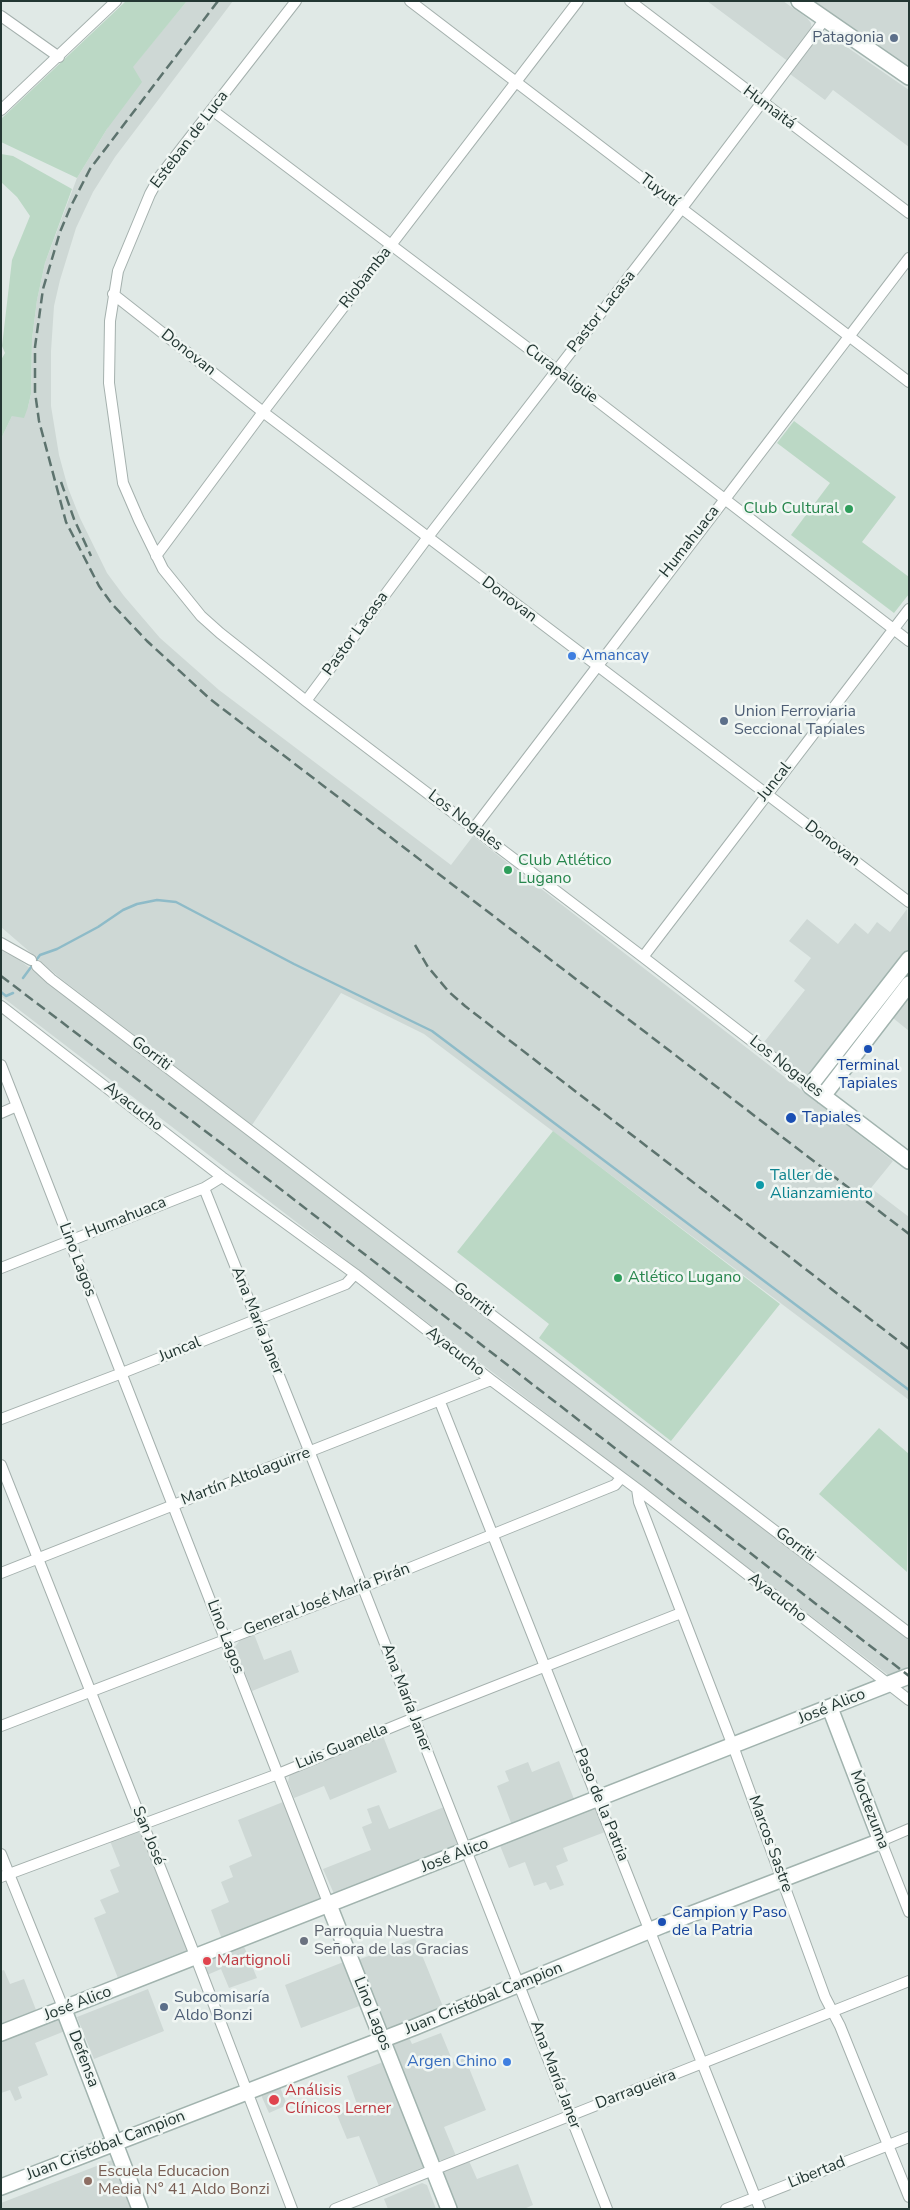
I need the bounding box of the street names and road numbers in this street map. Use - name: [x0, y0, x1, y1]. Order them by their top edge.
- street label: Humaitá: [739, 82, 799, 134]
- street label: Esteban de Luca: [147, 87, 233, 193]
- street label: Tuyutí: [636, 170, 682, 212]
- street label: Riobamba: [336, 243, 396, 313]
- street label: Pastor Lacasa: [564, 267, 640, 357]
- street label: Donovan: [157, 326, 219, 380]
- street label: Curapaligüe: [521, 340, 601, 408]
- street label: Humahuaca: [656, 502, 724, 582]
- street label: Donovan: [478, 573, 540, 627]
- street label: Pastor Lacasa: [319, 588, 393, 680]
- street label: Juncal: [754, 759, 796, 805]
- street label: Los Nogales: [424, 787, 506, 855]
- street label: Donovan: [801, 817, 863, 871]
- street label: Los Nogales: [745, 1032, 827, 1102]
- street label: Gorriti: [127, 1033, 175, 1075]
- street label: Ayacucho: [100, 1078, 166, 1136]
- street label: Humahuaca: [83, 1193, 169, 1243]
- street label: Lino Lagos: [54, 1220, 100, 1300]
- street label: Ana María Janer: [227, 1264, 287, 1378]
- street label: Gorriti: [449, 1279, 497, 1321]
- street label: Ayacucho: [422, 1323, 488, 1381]
- street label: Juncal: [156, 1333, 204, 1367]
- street label: Martín Altolaguirre: [179, 1444, 313, 1510]
- street label: Gorriti: [771, 1524, 819, 1566]
- street label: General José María Pirán: [241, 1559, 413, 1641]
- street label: Ayacucho: [744, 1569, 810, 1627]
- street label: Lino Lagos: [202, 1597, 248, 1677]
- street label: Ana María Janer: [377, 1641, 435, 1755]
- street label: José Alico: [796, 1685, 868, 1729]
- street label: Luis Guanella: [293, 1720, 391, 1774]
- street label: Paso de la Patria: [570, 1746, 632, 1864]
- street label: Moctezuma: [845, 1768, 893, 1852]
- street label: Marcos Sastre: [744, 1793, 796, 1895]
- street label: San José: [128, 1804, 168, 1868]
- street label: José Alico: [419, 1834, 491, 1878]
- street label: Juan Cristóbal Campion: [402, 1959, 566, 2039]
- street label: Lino Lagos: [349, 1974, 395, 2054]
- street label: José Alico: [42, 1982, 114, 2026]
- street label: Ana María Janer: [526, 2018, 584, 2132]
- street label: Defensa: [63, 2028, 103, 2090]
- street label: Darragueira: [593, 2066, 679, 2114]
- street label: Juan Cristóbal Campion: [24, 2107, 188, 2185]
- street label: Libertad: [786, 2153, 848, 2193]

